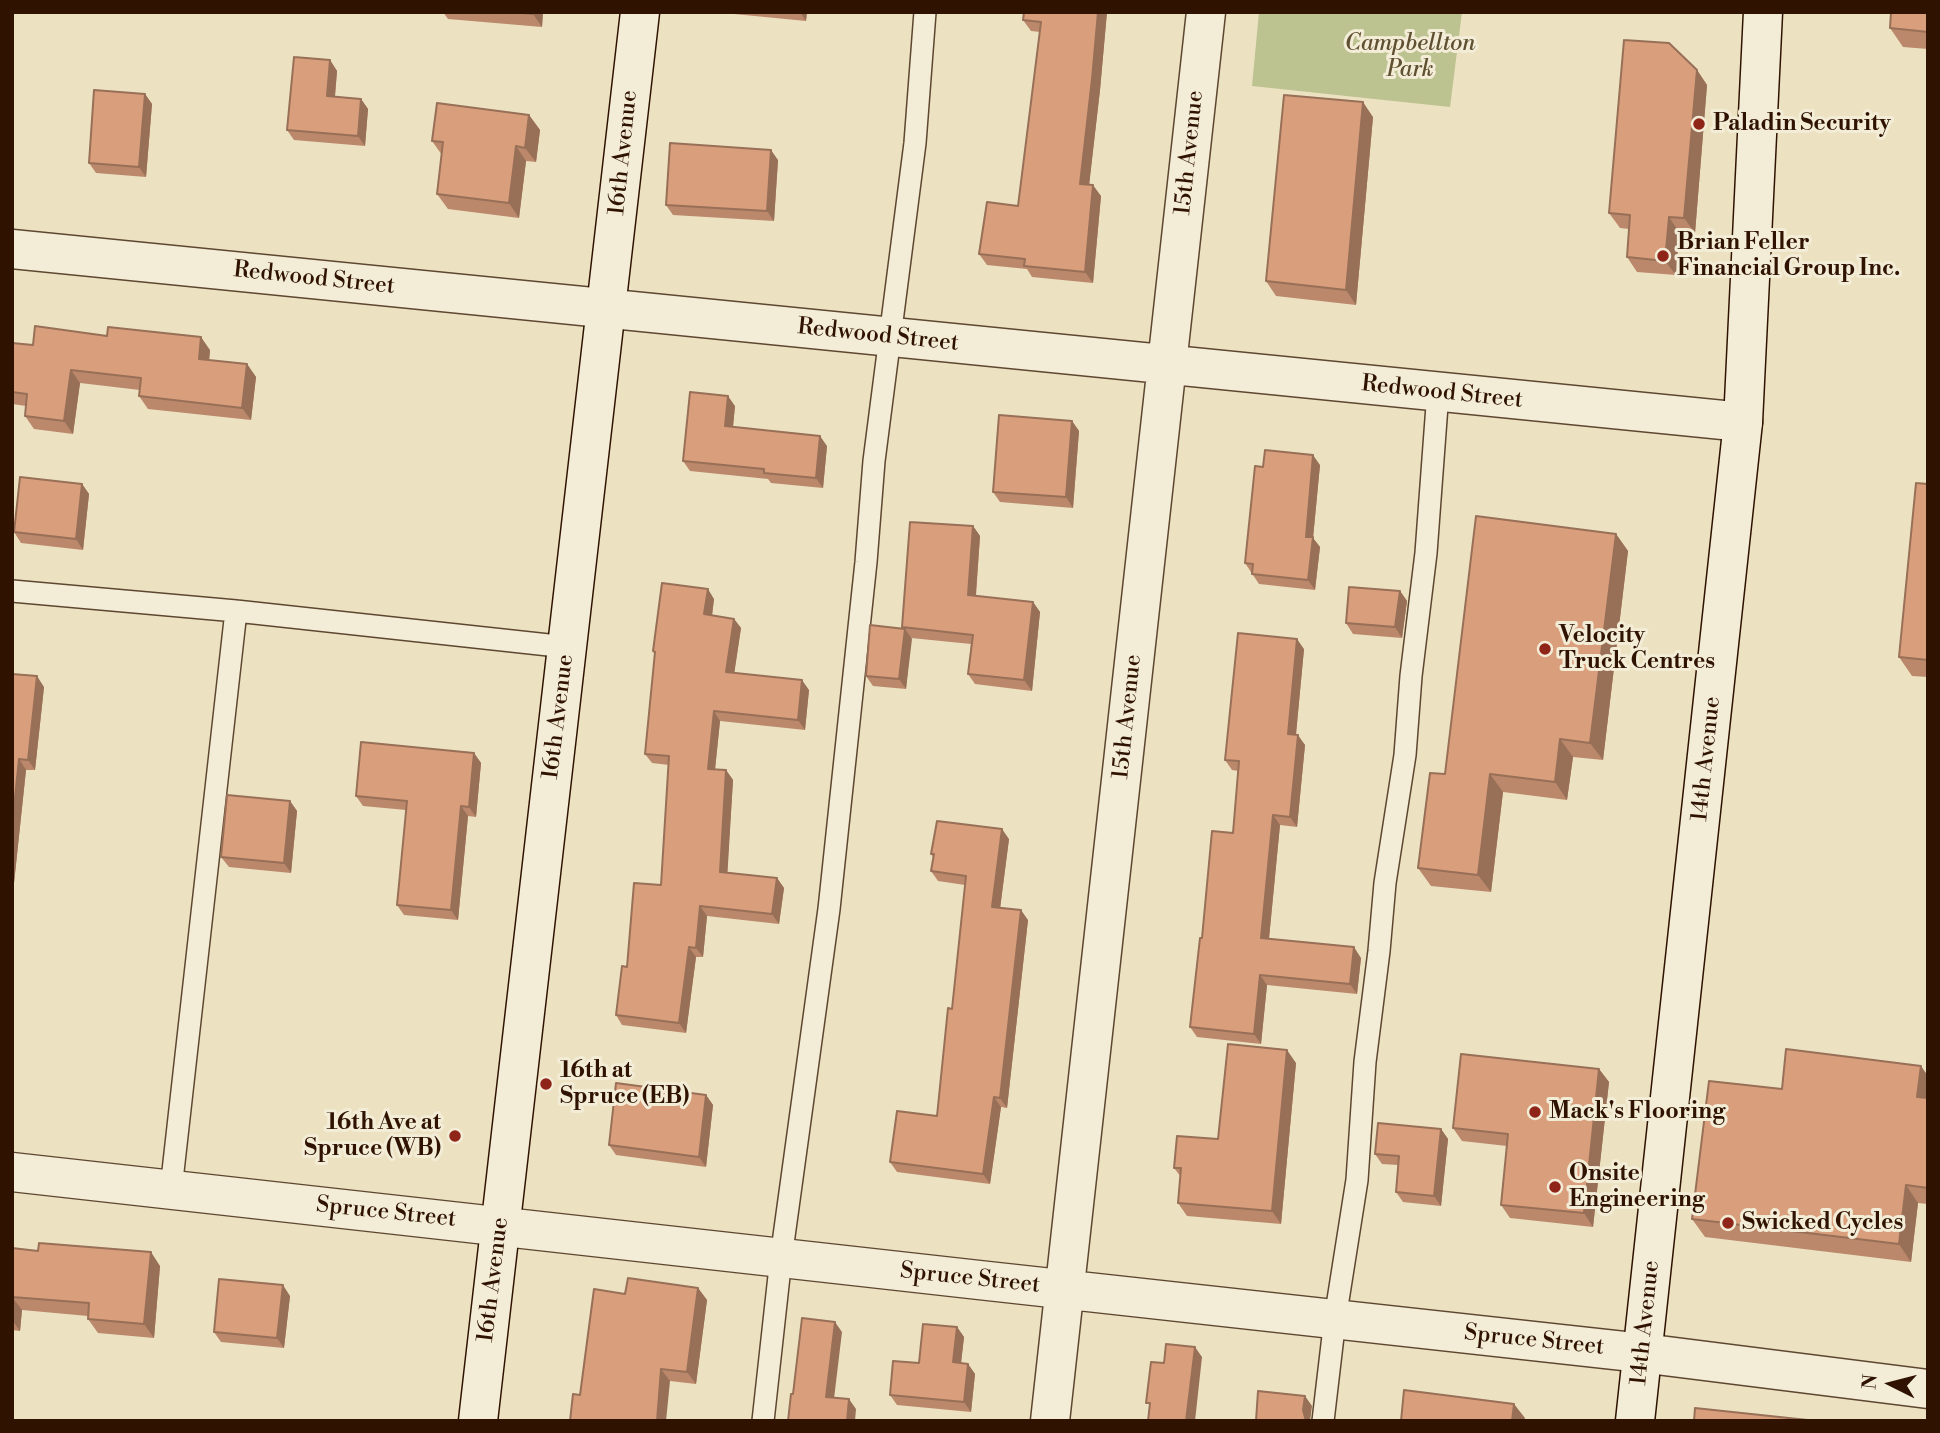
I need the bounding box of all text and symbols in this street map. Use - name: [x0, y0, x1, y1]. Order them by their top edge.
- park label: Campbellton Park: [1345, 30, 1475, 84]
- street label: 16th Avenue: [604, 89, 644, 217]
- street label: 15th Avenue: [1170, 89, 1210, 217]
- place label: Paladin Security: [1713, 110, 1891, 138]
- marker: Paladin Security: [1691, 116, 1707, 132]
- place label: Brian Feller Financial Group Inc.: [1677, 229, 1900, 283]
- marker: Brian Feller Financial Group Inc.: [1655, 248, 1671, 264]
- street label: Redwood Street: [232, 257, 396, 301]
- street label: Redwood Street: [796, 314, 960, 358]
- street label: Redwood Street: [1360, 371, 1524, 415]
- place label: Velocity Truck Centres: [1559, 622, 1715, 676]
- marker: Velocity Truck Centres: [1537, 641, 1553, 657]
- street label: 16th Avenue: [538, 653, 580, 781]
- street label: 15th Avenue: [1108, 653, 1148, 781]
- street label: 14th Avenue: [1687, 695, 1727, 823]
- place label: 16th at Spruce (EB): [560, 1057, 689, 1111]
- marker: 16th at Spruce (EB): [538, 1076, 554, 1092]
- place label: Mack's Flooring: [1549, 1098, 1725, 1126]
- marker: Mack's Flooring: [1527, 1104, 1543, 1120]
- place label: 16th Ave at Spruce (WB): [304, 1109, 441, 1163]
- marker: 16th Ave at Spruce (WB): [447, 1128, 463, 1144]
- place label: Onsite Engineering: [1569, 1160, 1705, 1214]
- marker: Onsite Engineering: [1547, 1179, 1563, 1195]
- street label: Spruce Street: [315, 1192, 457, 1234]
- place label: Swicked Cycles: [1742, 1209, 1903, 1237]
- marker: Swicked Cycles: [1720, 1215, 1736, 1231]
- street label: 16th Avenue: [473, 1216, 515, 1344]
- street label: Spruce Street: [899, 1258, 1041, 1300]
- street label: 14th Avenue: [1626, 1259, 1666, 1387]
- street label: Spruce Street: [1463, 1320, 1605, 1362]
- north arrow: [1856, 1349, 1926, 1419]
- text: N: [1857, 1373, 1883, 1391]

